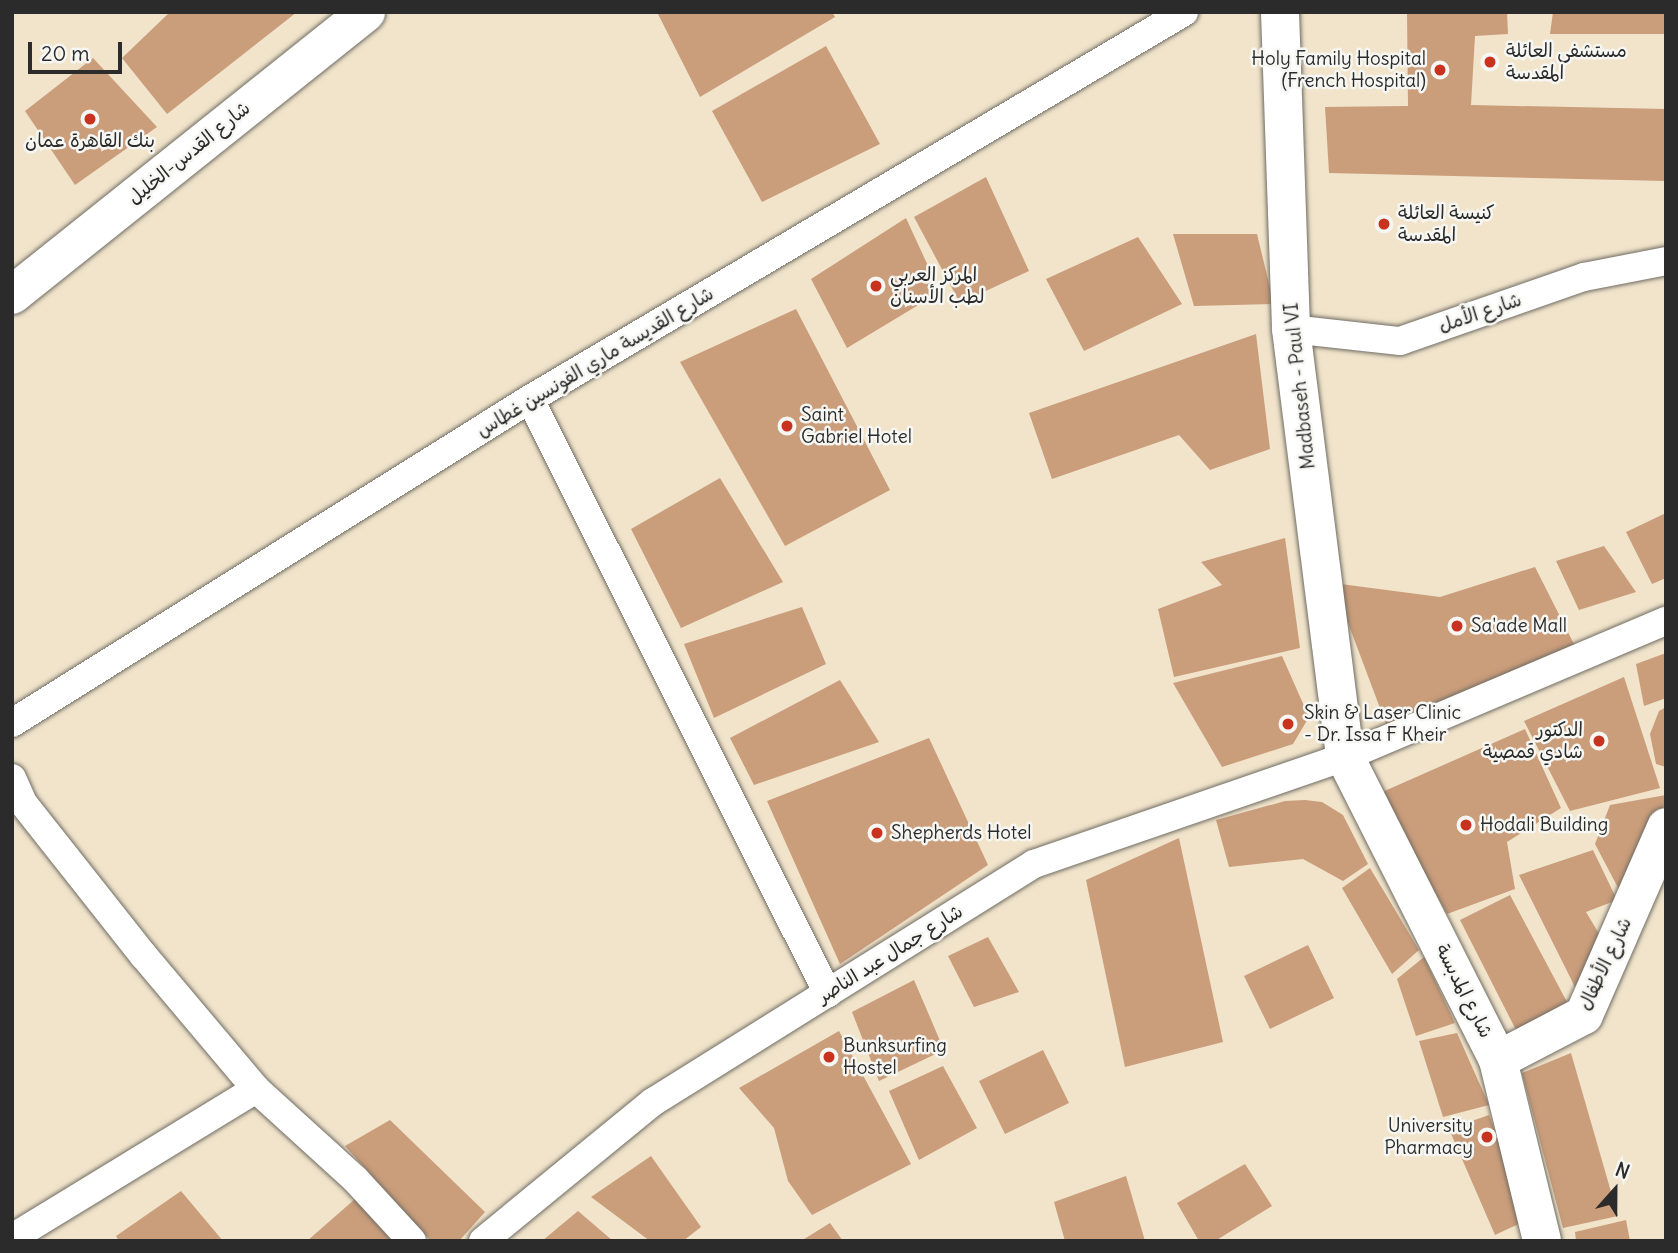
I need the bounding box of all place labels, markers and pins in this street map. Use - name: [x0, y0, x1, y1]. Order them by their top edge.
- place label: مستشفى العائلة المقدسة: [1506, 40, 1627, 84]
- place label: Holy Family Hospital (French Hospital): [1251, 48, 1426, 92]
- marker: مستشفى العائلة المقدسة: [1480, 52, 1500, 72]
- marker: Holy Family Hospital (French Hospital): [1432, 62, 1448, 78]
- marker: بنك القاهرة عمان: [82, 111, 98, 127]
- place label: بنك القاهرة عمان: [25, 130, 155, 152]
- place label: كنيسة العائلة المقدسة: [1398, 202, 1495, 246]
- marker: كنيسة العائلة المقدسة: [1376, 216, 1392, 232]
- place label: المركز العربي لطب الأسنان: [890, 264, 985, 308]
- marker: المركز العربي لطب الأسنان: [868, 278, 884, 294]
- place label: Saint Gabriel Hotel: [801, 404, 912, 448]
- marker: Saint Gabriel Hotel: [779, 418, 795, 434]
- place label: Sa'ade Mall: [1471, 615, 1567, 637]
- marker: Sa'ade Mall: [1449, 618, 1465, 634]
- place label: Skin & Laser Clinic - Dr. Issa F Kheir: [1304, 702, 1461, 746]
- marker: Skin & Laser Clinic - Dr. Issa F Kheir: [1278, 714, 1298, 734]
- place label: الدكتور شادي قمصية: [1483, 719, 1583, 763]
- marker: الدكتور شادي قمصية: [1589, 731, 1609, 751]
- place label: Hodali Building: [1480, 814, 1608, 836]
- marker: Hodali Building: [1458, 817, 1474, 833]
- place label: Shepherds Hotel: [891, 822, 1032, 844]
- marker: Shepherds Hotel: [869, 825, 885, 841]
- place label: Bunksurfing Hostel: [843, 1035, 947, 1079]
- marker: Bunksurfing Hostel: [821, 1049, 837, 1065]
- place label: University Pharmacy: [1384, 1115, 1473, 1159]
- marker: University Pharmacy: [1479, 1129, 1495, 1145]

